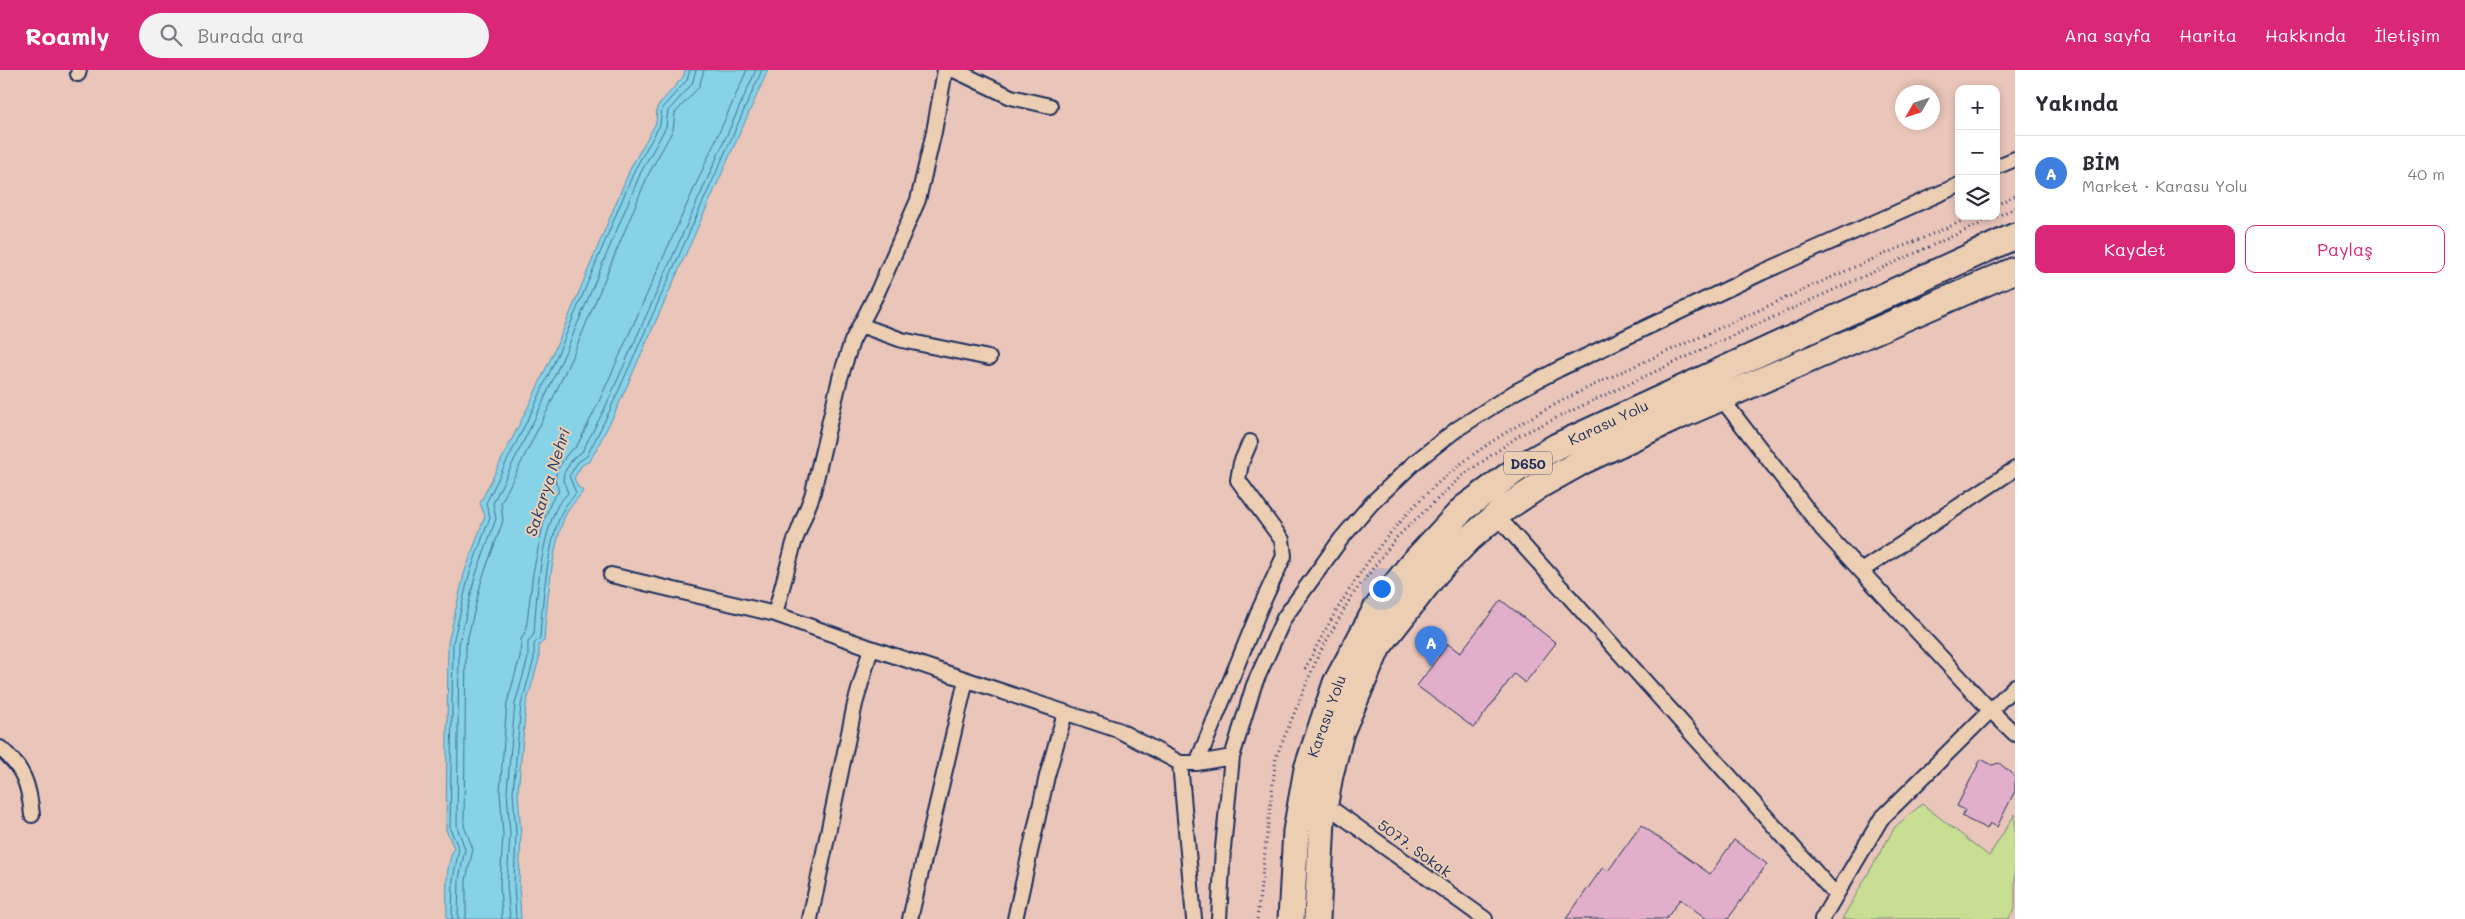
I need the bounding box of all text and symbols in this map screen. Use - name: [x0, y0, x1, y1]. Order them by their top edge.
- search box: [139, 13, 489, 58]
- text: Roamly: [25, 20, 109, 51]
- icon: search: [157, 21, 185, 49]
- text: Burada ara: [197, 23, 304, 48]
- text: Ana sayfa: [2064, 23, 2151, 47]
- text: Harita: [2179, 23, 2237, 47]
- text: Hakkında: [2265, 23, 2346, 47]
- text: İletişim: [2374, 23, 2440, 47]
- north arrow: [1895, 85, 1940, 130]
- map controls: [1955, 85, 2000, 220]
- button: +: [1955, 85, 2000, 130]
- text: Yakında: [2035, 89, 2119, 116]
- button: −: [1955, 130, 2000, 175]
- text: BİM: [2082, 150, 2120, 175]
- text: A: [2045, 163, 2057, 184]
- text: 40 m: [2408, 163, 2445, 184]
- button: layers: [1955, 175, 2000, 220]
- text: Market · Karasu Yolu: [2082, 175, 2247, 196]
- button: Kaydet: [2035, 225, 2235, 273]
- button: Paylaş: [2245, 225, 2445, 273]
- street label: Karasu Yolu: [1565, 395, 1651, 449]
- water label: Sakarya Nehri: [520, 425, 574, 539]
- road number: D650: [1504, 452, 1552, 474]
- your location: [1369, 576, 1395, 602]
- pin: A: [1415, 626, 1447, 667]
- street label: Karasu Yolu: [1302, 672, 1350, 760]
- street label: 5077. Sokak: [1374, 814, 1456, 882]

